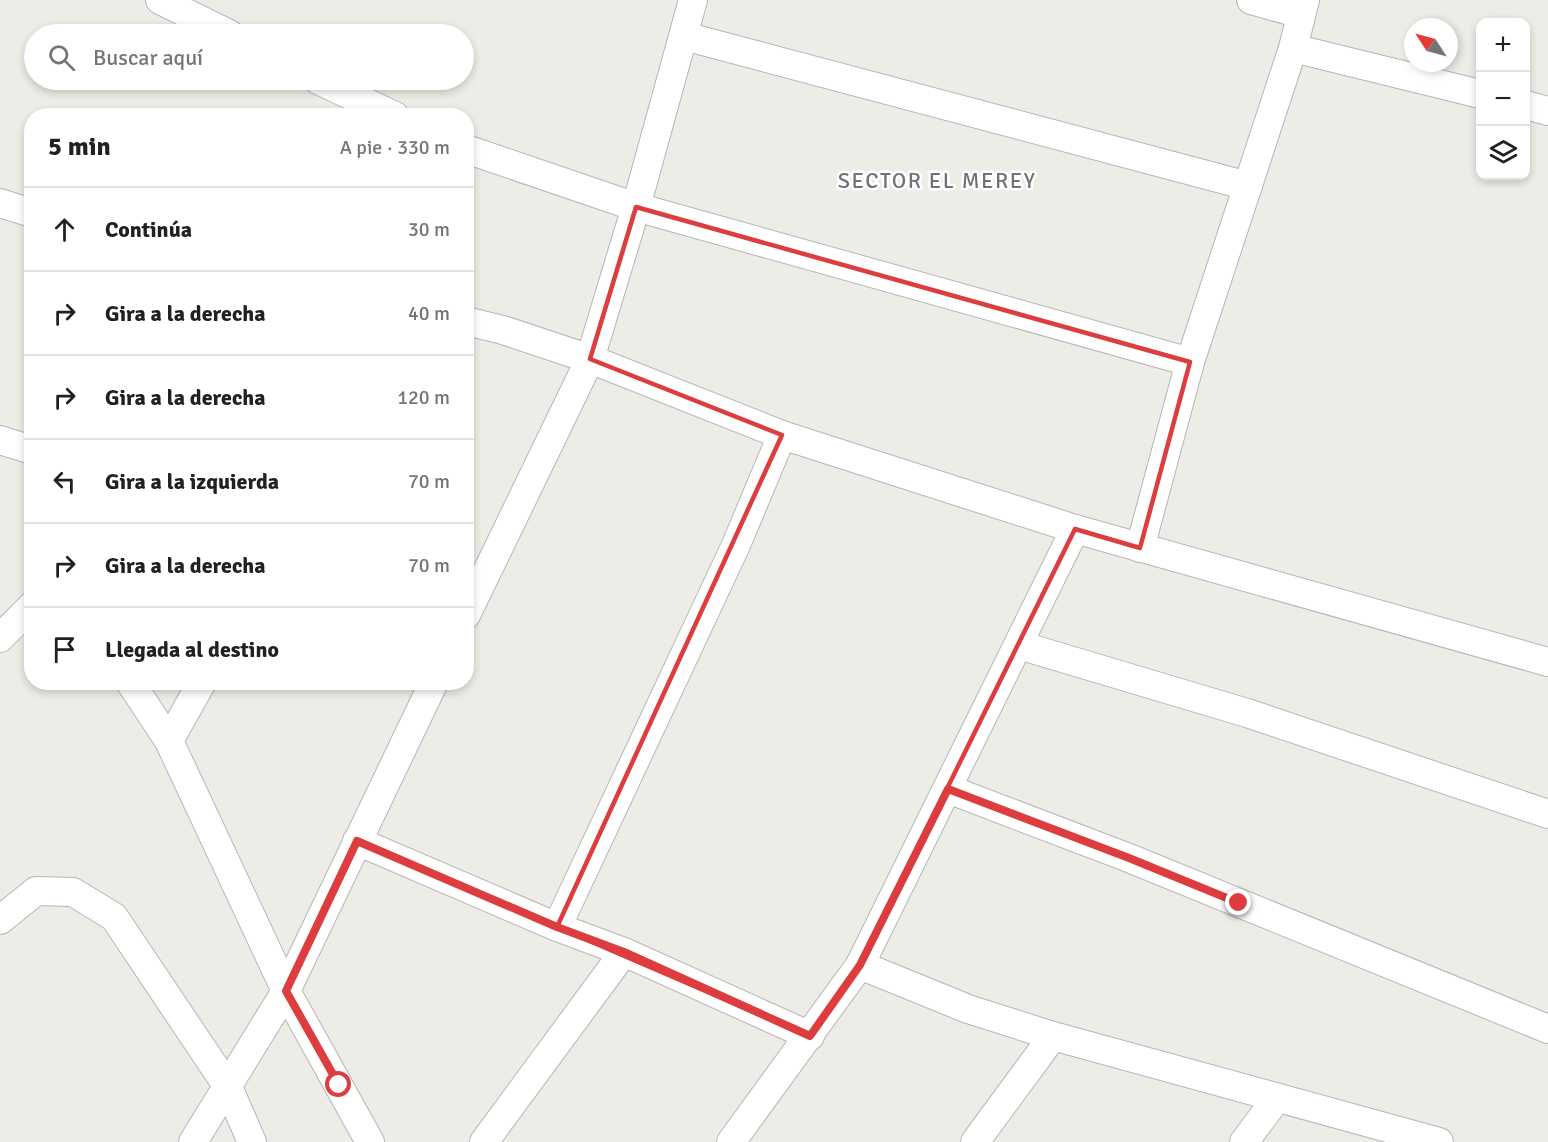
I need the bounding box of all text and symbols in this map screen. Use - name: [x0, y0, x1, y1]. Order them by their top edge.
- north arrow: [1404, 18, 1458, 72]
- map controls: [1476, 18, 1530, 180]
- button: +: [1476, 18, 1530, 72]
- search box: [24, 24, 474, 90]
- icon: search: [45, 41, 78, 74]
- text: Buscar aquí: [93, 44, 203, 71]
- button: −: [1476, 72, 1530, 126]
- button: layers: [1476, 126, 1530, 180]
- text: 5 min: [48, 131, 111, 163]
- text: A pie · 330 m: [340, 135, 450, 160]
- district label: SECTOR EL MEREY: [838, 167, 1036, 194]
- icon: ahead: [48, 213, 81, 246]
- text: Continúa: [105, 216, 192, 243]
- text: 30 m: [408, 217, 450, 242]
- icon: right: [48, 297, 81, 330]
- text: Gira a la derecha: [105, 300, 266, 327]
- text: 40 m: [408, 301, 450, 326]
- icon: right: [48, 381, 81, 414]
- text: Gira a la derecha: [105, 384, 266, 411]
- text: 120 m: [397, 385, 450, 410]
- icon: left: [48, 465, 81, 498]
- text: Gira a la izquierda: [105, 468, 279, 495]
- text: 70 m: [408, 469, 450, 494]
- icon: right: [48, 549, 81, 582]
- text: Gira a la derecha: [105, 552, 266, 579]
- text: 70 m: [408, 553, 450, 578]
- icon: arrive: [48, 633, 81, 666]
- text: Llegada al destino: [105, 636, 279, 663]
- route end: [1225, 889, 1251, 915]
- route start: [325, 1071, 351, 1097]

